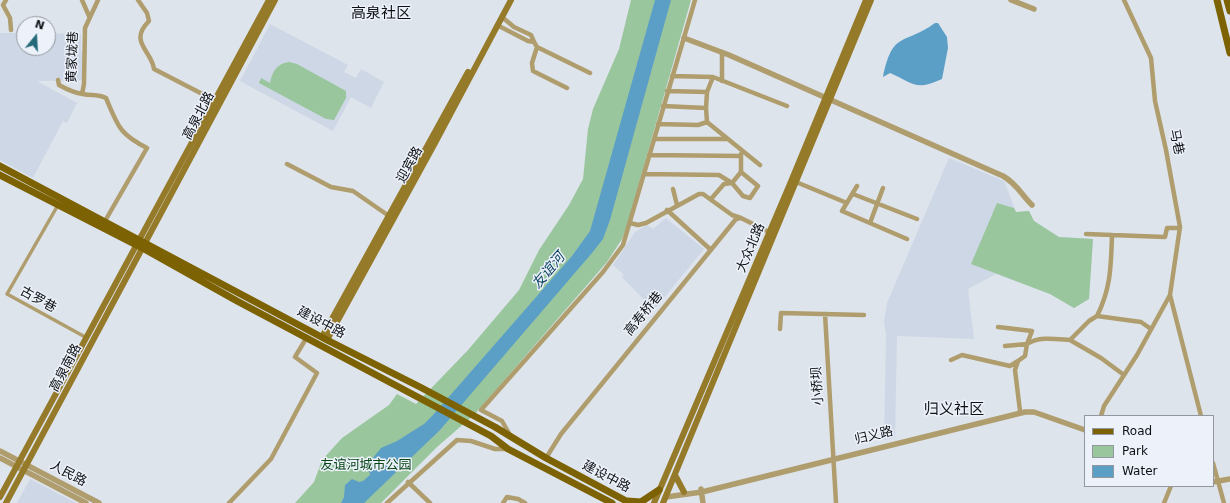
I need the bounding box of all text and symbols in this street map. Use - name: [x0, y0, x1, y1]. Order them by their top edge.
- district label: 高泉社区: [351, 5, 411, 23]
- north arrow: [16, 16, 56, 56]
- text: N: [33, 17, 46, 33]
- street label: 黄家垅巷: [64, 31, 82, 83]
- street label: 高泉北路: [180, 89, 218, 143]
- street label: 马巷: [1166, 128, 1186, 156]
- street label: 迎宾路: [394, 144, 426, 186]
- street label: 大众北路: [734, 221, 768, 275]
- water label: 友谊河: [529, 250, 569, 292]
- street label: 古罗巷: [17, 284, 59, 316]
- street label: 高寿桥巷: [622, 289, 666, 339]
- street label: 建设中路: [294, 304, 348, 342]
- street label: 高泉南路: [47, 341, 85, 395]
- street label: 小桥坝: [809, 366, 827, 406]
- district label: 归义社区: [924, 401, 984, 419]
- legend: [1084, 415, 1214, 487]
- street label: 归义路: [853, 424, 895, 448]
- text: Road: [1122, 424, 1152, 438]
- text: Park: [1122, 444, 1148, 458]
- street label: 人民路: [47, 458, 89, 490]
- park label: 友谊河城市公园: [321, 458, 411, 474]
- street label: 建设中路: [579, 458, 633, 496]
- text: Water: [1122, 464, 1157, 478]

